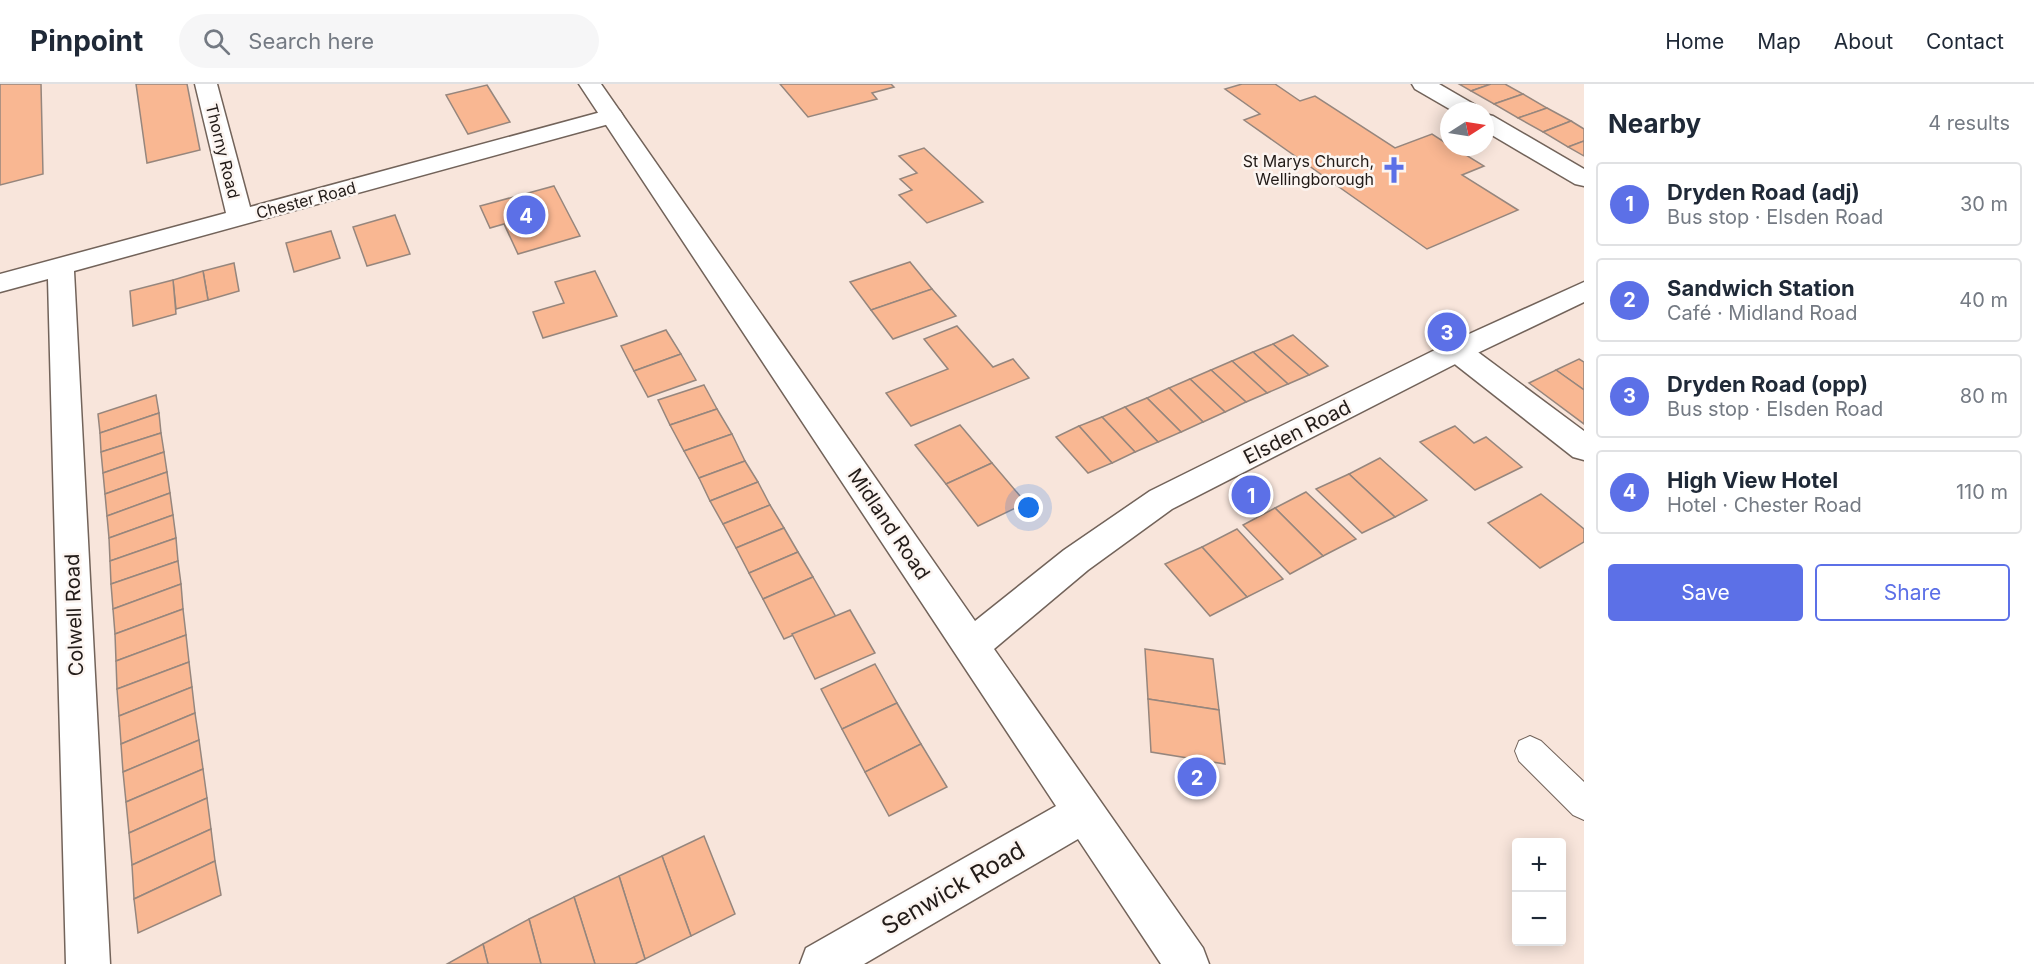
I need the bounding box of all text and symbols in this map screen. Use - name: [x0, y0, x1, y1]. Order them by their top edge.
- search box: [179, 14, 599, 68]
- text: Pinpoint: [30, 24, 143, 58]
- icon: search: [200, 25, 233, 58]
- text: Search here: [248, 28, 374, 54]
- text: Home: [1665, 29, 1724, 54]
- text: Map: [1757, 29, 1801, 54]
- text: About: [1834, 29, 1893, 54]
- text: Contact: [1926, 29, 2004, 54]
- street label: Thorny Road: [202, 102, 244, 200]
- north arrow: [1440, 102, 1494, 156]
- text: Nearby: [1608, 108, 1701, 139]
- text: 4 results: [1928, 111, 2010, 135]
- place label: St Marys Church, Wellingborough: [1243, 151, 1374, 189]
- church icon: St Marys Church, Wellingborough: [1379, 155, 1409, 185]
- street label: Chester Road: [254, 177, 358, 223]
- text: Dryden Road (adj): [1667, 179, 1860, 205]
- pin: 4: [506, 192, 546, 238]
- text: 1: [1625, 192, 1634, 216]
- text: 30 m: [1960, 192, 2008, 216]
- text: Bus stop · Elsden Road: [1667, 205, 1883, 229]
- text: Sandwich Station: [1667, 275, 1855, 301]
- text: 2: [1623, 288, 1636, 312]
- text: 40 m: [1959, 288, 2008, 312]
- text: Café · Midland Road: [1667, 301, 1858, 325]
- pin: 3: [1428, 310, 1466, 354]
- text: Dryden Road (opp): [1667, 371, 1868, 397]
- text: 3: [1623, 384, 1636, 408]
- text: 80 m: [1960, 384, 2008, 408]
- street label: Elsden Road: [1239, 395, 1355, 469]
- text: Bus stop · Elsden Road: [1667, 397, 1883, 421]
- street label: Midland Road: [843, 464, 935, 584]
- text: High View Hotel: [1667, 467, 1838, 493]
- pin: 1: [1232, 472, 1270, 518]
- text: 4: [1623, 480, 1636, 504]
- text: 110 m: [1956, 480, 2008, 504]
- your location: [1014, 493, 1043, 522]
- text: Hotel · Chester Road: [1667, 493, 1862, 517]
- street label: Colwell Road: [60, 553, 88, 677]
- button: Save: [1608, 564, 1803, 621]
- button: Share: [1815, 564, 2010, 621]
- pin: 2: [1178, 754, 1216, 800]
- street label: Senwick Road: [876, 835, 1030, 941]
- map controls: [1512, 838, 1566, 946]
- button: +: [1512, 838, 1566, 892]
- button: −: [1512, 892, 1566, 946]

